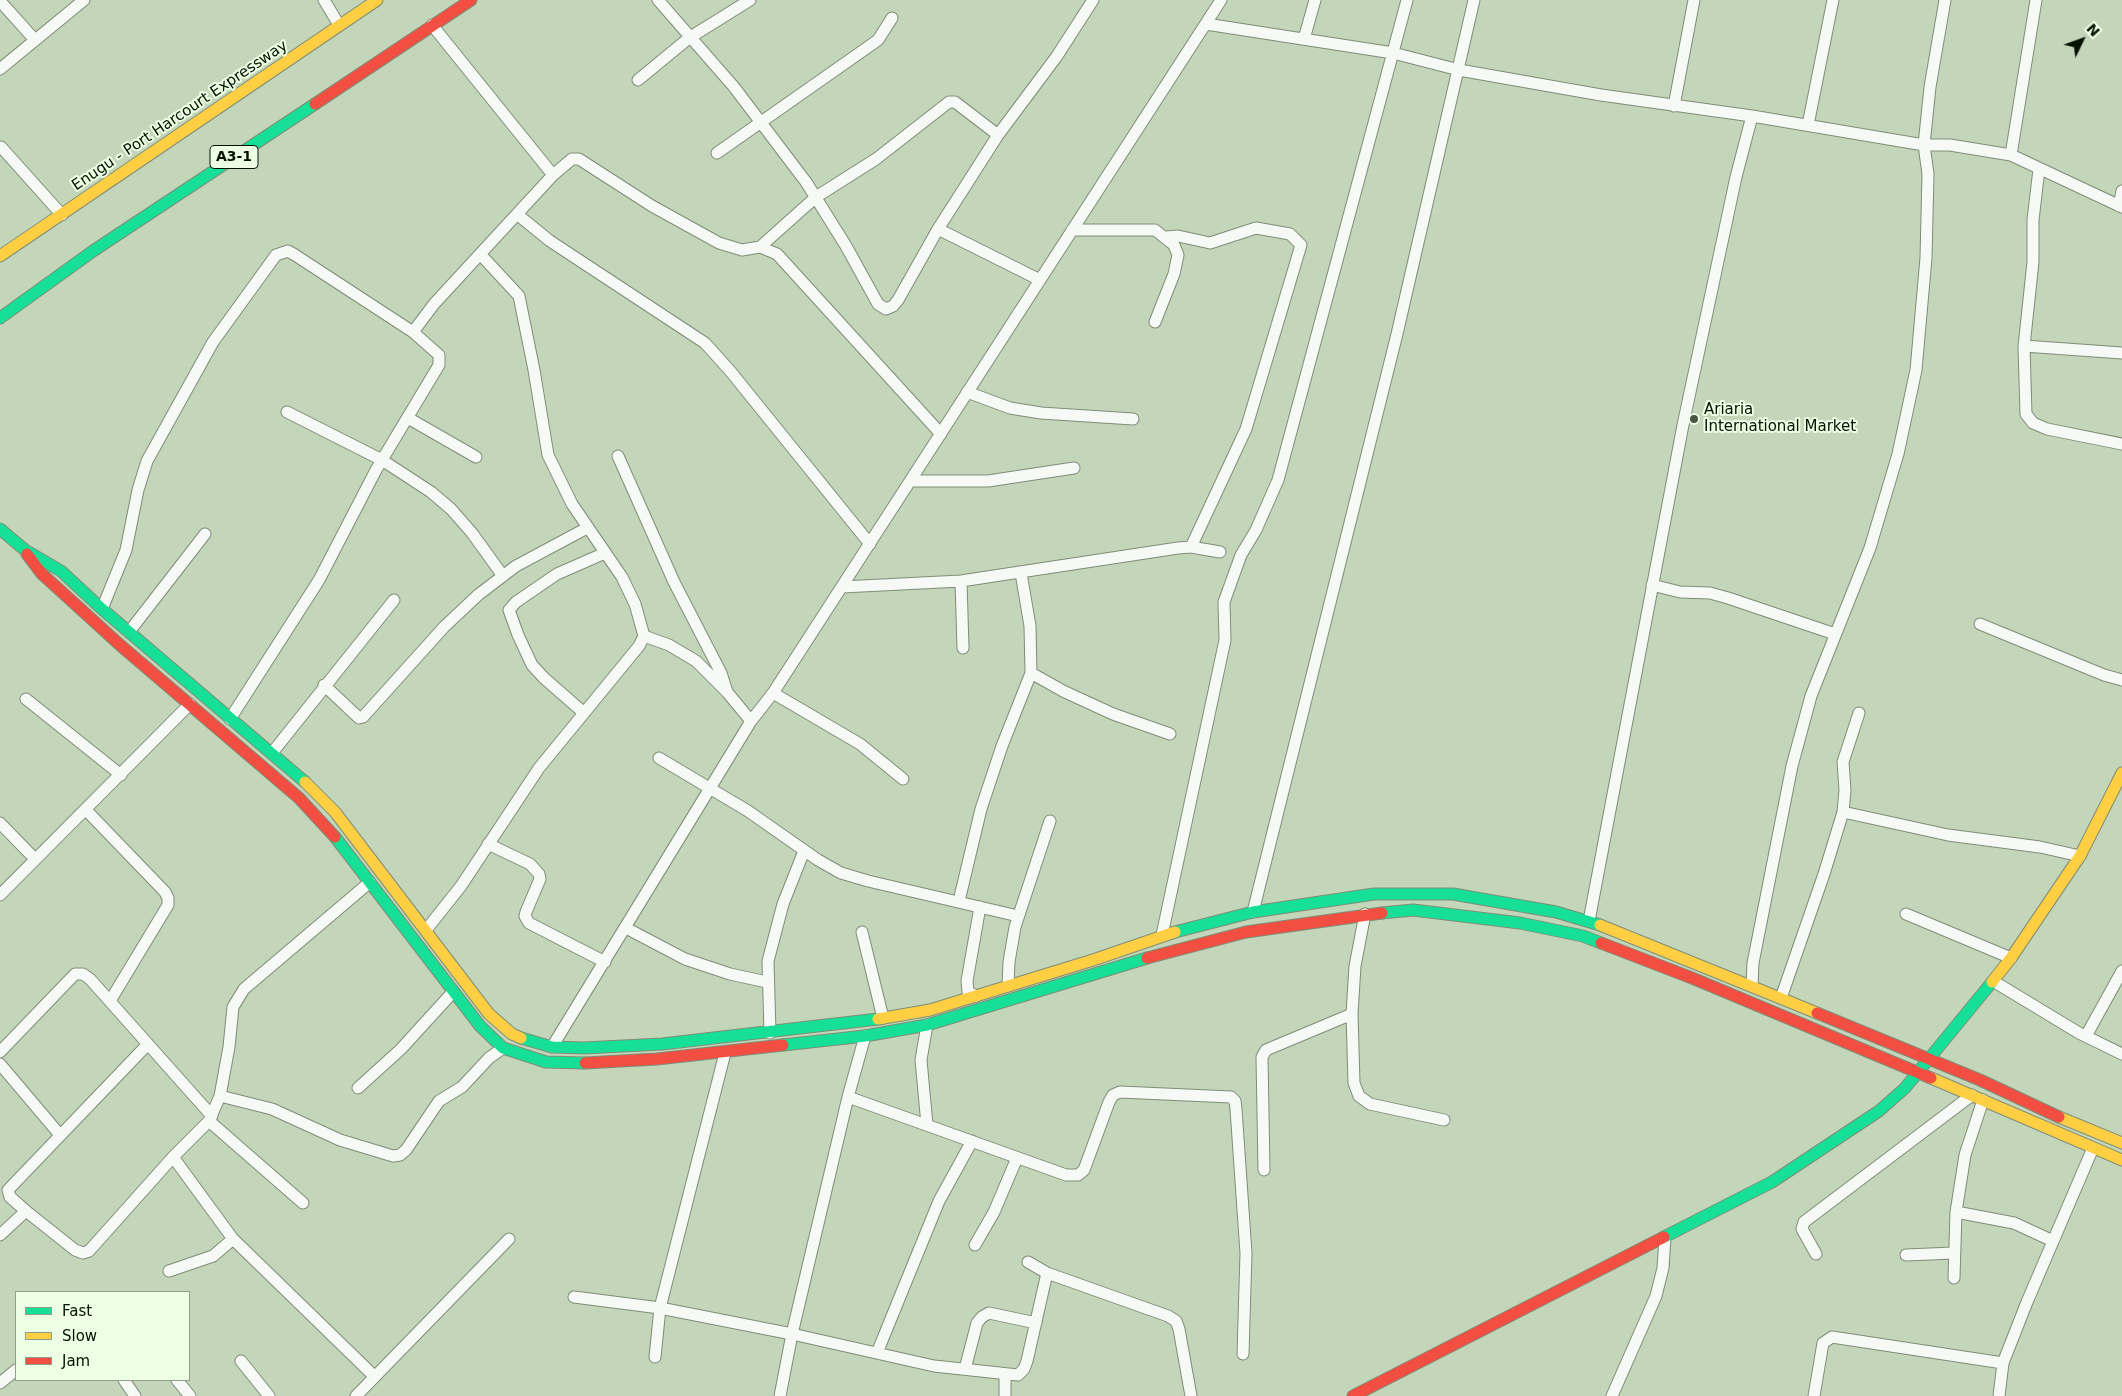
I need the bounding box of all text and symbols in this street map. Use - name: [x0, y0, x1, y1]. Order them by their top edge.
- north arrow: [2057, 15, 2107, 65]
- text: N: [2083, 20, 2103, 40]
- street label: Enugu - Port Harcourt Expressway: [69, 37, 291, 195]
- road number: A3-1: [210, 146, 258, 168]
- place label: Ariaria International Market: [1704, 401, 1856, 436]
- marker: Ariaria International Market: [1688, 413, 1700, 425]
- legend: [15, 1291, 190, 1381]
- text: Fast: [62, 1302, 92, 1320]
- text: Slow: [62, 1327, 97, 1345]
- text: Jam: [62, 1352, 90, 1370]

